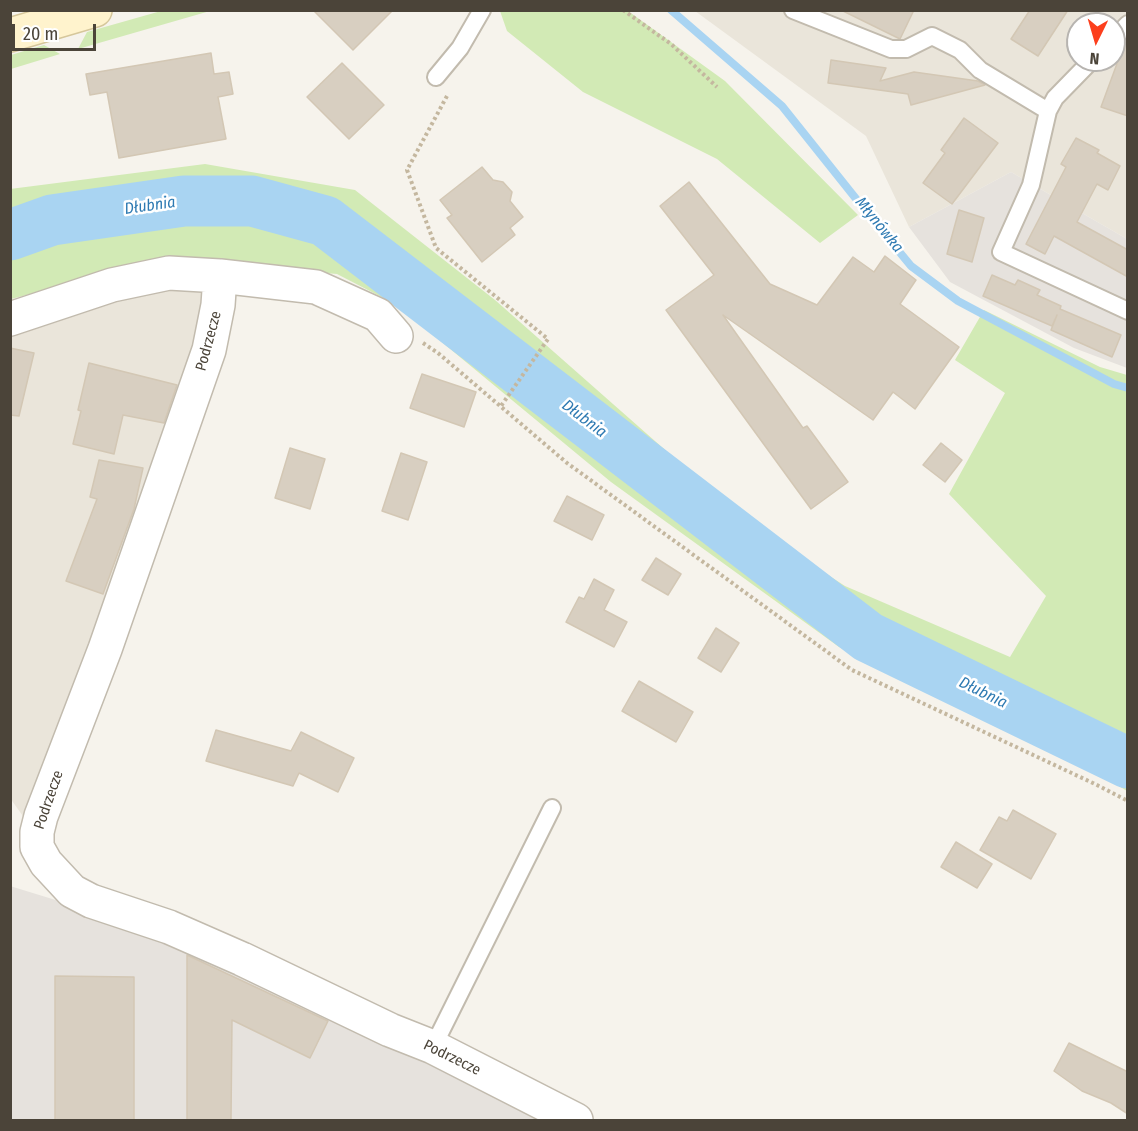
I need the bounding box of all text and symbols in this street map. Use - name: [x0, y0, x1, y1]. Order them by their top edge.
- scale bar: [15, 12, 99, 50]
- north arrow: [1066, 12, 1126, 72]
- text: 20 m: [23, 23, 58, 45]
- text: N: [1089, 49, 1100, 68]
- water label: Dłubnia: [123, 193, 177, 219]
- water label: Młynówka: [851, 193, 907, 257]
- street label: Podrzecze: [192, 309, 226, 373]
- water label: Dłubnia: [558, 396, 610, 442]
- water label: Dłubnia: [956, 673, 1010, 713]
- street label: Podrzecze: [31, 768, 67, 832]
- street label: Podrzecze: [421, 1036, 483, 1080]

